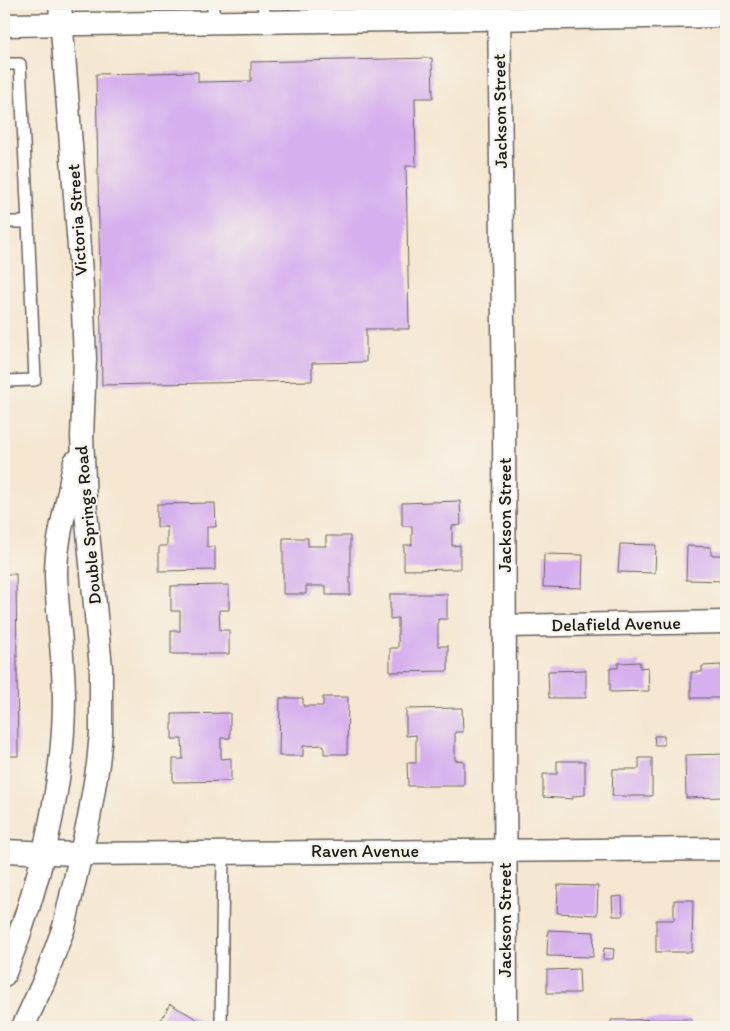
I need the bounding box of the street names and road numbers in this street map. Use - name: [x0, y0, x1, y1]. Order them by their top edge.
- street label: Jackson Street: [488, 53, 512, 169]
- street label: Victoria Street: [62, 163, 92, 277]
- street label: Double Springs Road: [70, 444, 106, 605]
- street label: Jackson Street: [494, 457, 516, 572]
- street label: Delafield Avenue: [551, 612, 681, 636]
- street label: Raven Avenue: [311, 840, 419, 862]
- street label: Jackson Street: [494, 862, 516, 977]

